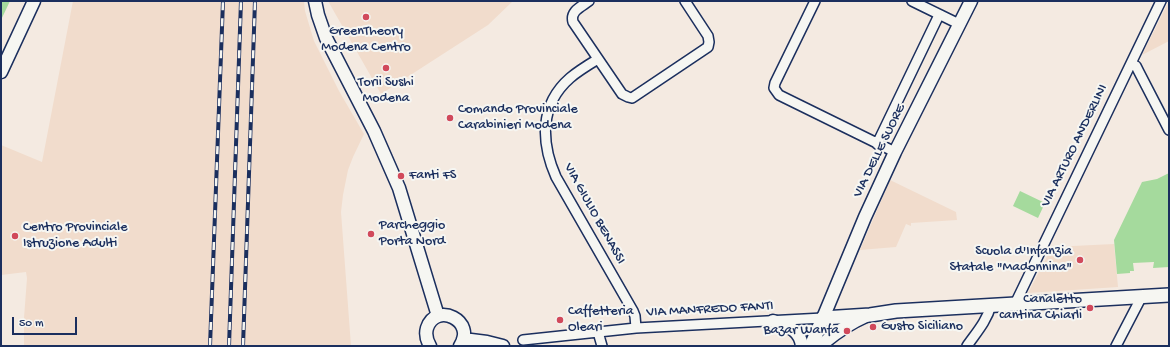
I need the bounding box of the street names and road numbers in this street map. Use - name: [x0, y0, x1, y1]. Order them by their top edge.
- street label: VIA ARTURO ANDERLINI: [1038, 82, 1112, 210]
- street label: VIA DELLE SUORE: [850, 102, 910, 200]
- street label: VIA GIULIO BENASSI: [559, 161, 629, 267]
- street label: VIA MANFREDO FANTI: [646, 298, 774, 322]

